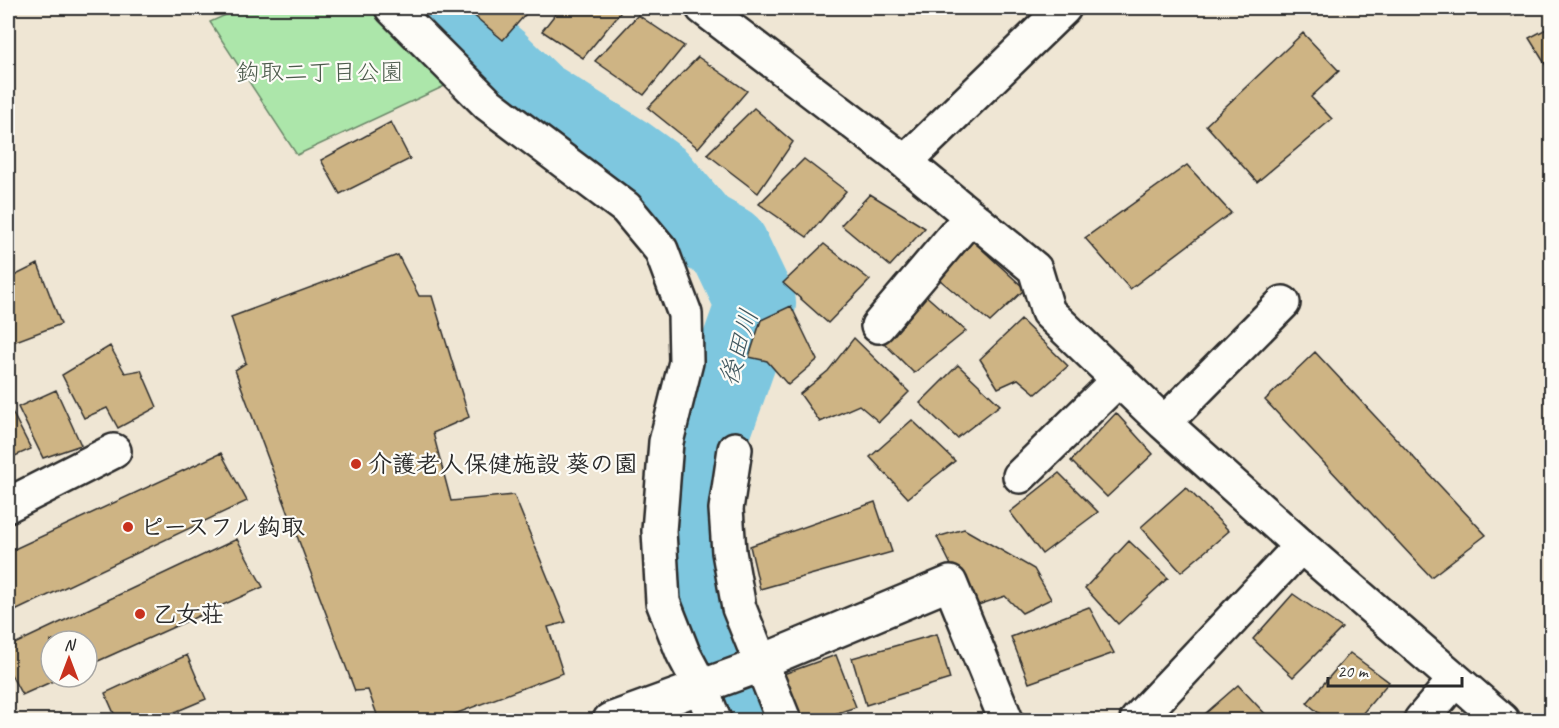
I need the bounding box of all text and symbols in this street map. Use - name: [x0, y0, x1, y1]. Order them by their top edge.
- park label: 鈎取二丁目公園: [236, 57, 404, 87]
- water label: 後田川: [711, 305, 766, 389]
- place label: 介護老人保健施設 葵の園: [368, 449, 638, 479]
- marker: 介護老人保健施設 葵の園: [349, 457, 363, 471]
- place label: ピースフル鈎取: [140, 512, 305, 542]
- marker: ピースフル鈎取: [121, 520, 135, 534]
- place label: 乙女荘: [152, 599, 224, 629]
- marker: 乙女荘: [133, 607, 147, 621]
- north arrow: [39, 629, 99, 689]
- text: N: [64, 635, 77, 655]
- scale bar: [1328, 650, 1462, 688]
- text: 20 m: [1337, 660, 1370, 682]

